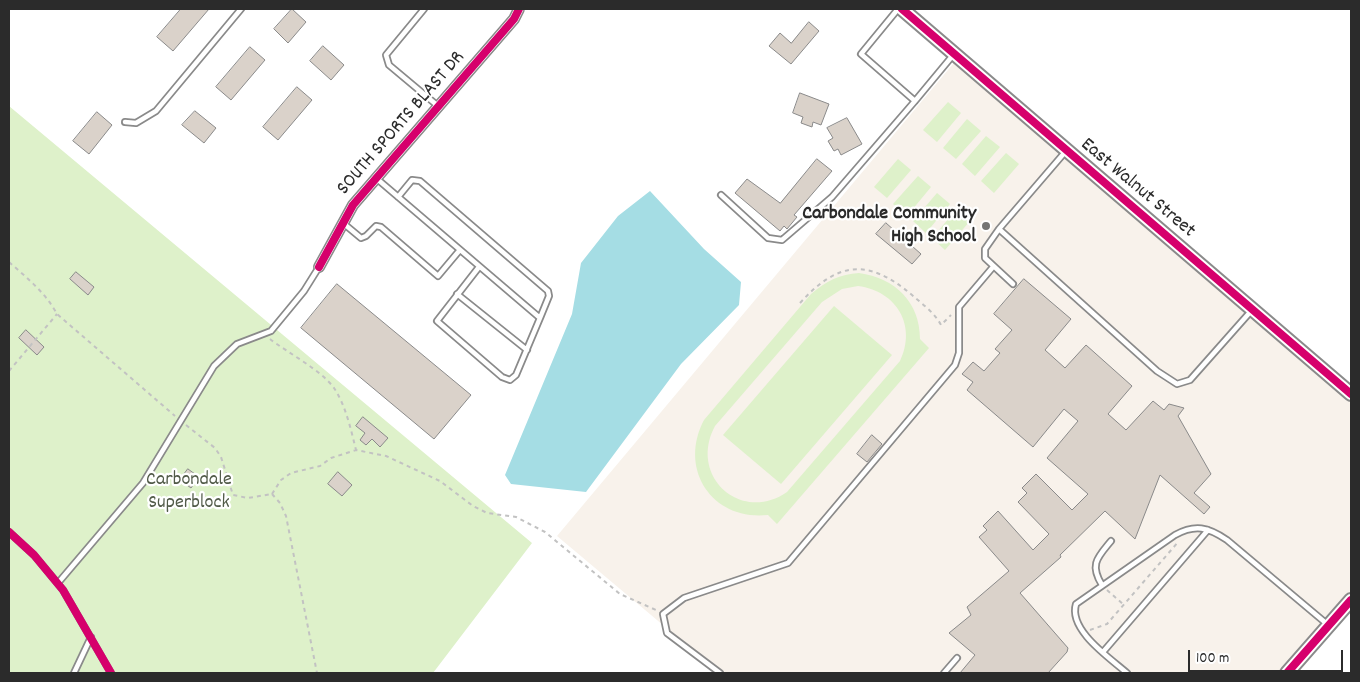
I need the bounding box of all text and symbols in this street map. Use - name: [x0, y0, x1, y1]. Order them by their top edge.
- street label: SOUTH SPORTS BLAST DR: [333, 47, 471, 201]
- street label: East Walnut Street: [1075, 134, 1199, 244]
- place label: Carbondale Community High School: [802, 203, 976, 250]
- marker: Carbondale Community High School: [980, 220, 992, 232]
- park label: Carbondale Superblock: [146, 469, 232, 516]
- scale bar: [1190, 640, 1345, 672]
- text: 100 m: [1196, 648, 1229, 670]

